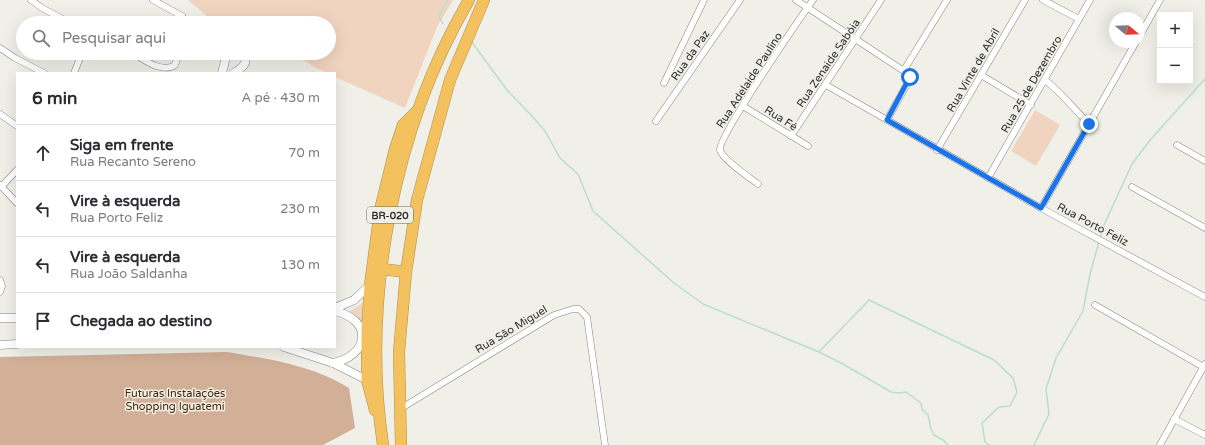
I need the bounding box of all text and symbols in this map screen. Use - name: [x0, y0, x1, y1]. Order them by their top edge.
- north arrow: [1109, 12, 1145, 48]
- map controls: [1157, 12, 1193, 84]
- button: +: [1157, 12, 1193, 48]
- search box: [16, 16, 336, 60]
- street label: Rua Zenaide Sabóia: [794, 17, 863, 110]
- street label: Rua Vinte de Abril: [944, 26, 1003, 114]
- icon: search: [30, 27, 52, 49]
- street label: Rua da Paz: [668, 27, 713, 83]
- text: Pesquisar aqui: [62, 29, 166, 47]
- street label: Rua Adelaide Paulino: [714, 30, 785, 130]
- street label: Rua 25 de Dezembro: [998, 33, 1065, 135]
- button: −: [1157, 48, 1193, 84]
- route start: [901, 68, 919, 86]
- text: 6 min: [32, 88, 77, 109]
- text: A pé · 430 m: [241, 90, 320, 106]
- street label: Rua Fé: [762, 103, 799, 133]
- route end: [1080, 115, 1098, 133]
- text: Siga em frente: [70, 136, 174, 154]
- icon: ahead: [32, 142, 54, 164]
- text: 70 m: [288, 145, 320, 161]
- text: Rua Recanto Sereno: [70, 154, 196, 170]
- text: Vire à esquerda: [70, 192, 180, 210]
- icon: left: [32, 198, 54, 220]
- street label: Rua Porto Feliz: [1055, 200, 1131, 249]
- text: 230 m: [280, 201, 320, 217]
- road number: BR-020: [367, 207, 413, 223]
- text: Rua Porto Feliz: [70, 210, 163, 226]
- text: Vire à esquerda: [70, 248, 180, 266]
- icon: left: [32, 254, 54, 276]
- text: 130 m: [280, 257, 320, 273]
- text: Rua João Saldanha: [70, 266, 188, 282]
- street label: Rua São Miguel: [473, 303, 550, 356]
- icon: arrive: [32, 310, 54, 332]
- text: Chegada ao destino: [70, 312, 212, 330]
- park label: Futuras Instalações Shopping Iguatemi: [125, 387, 225, 413]

